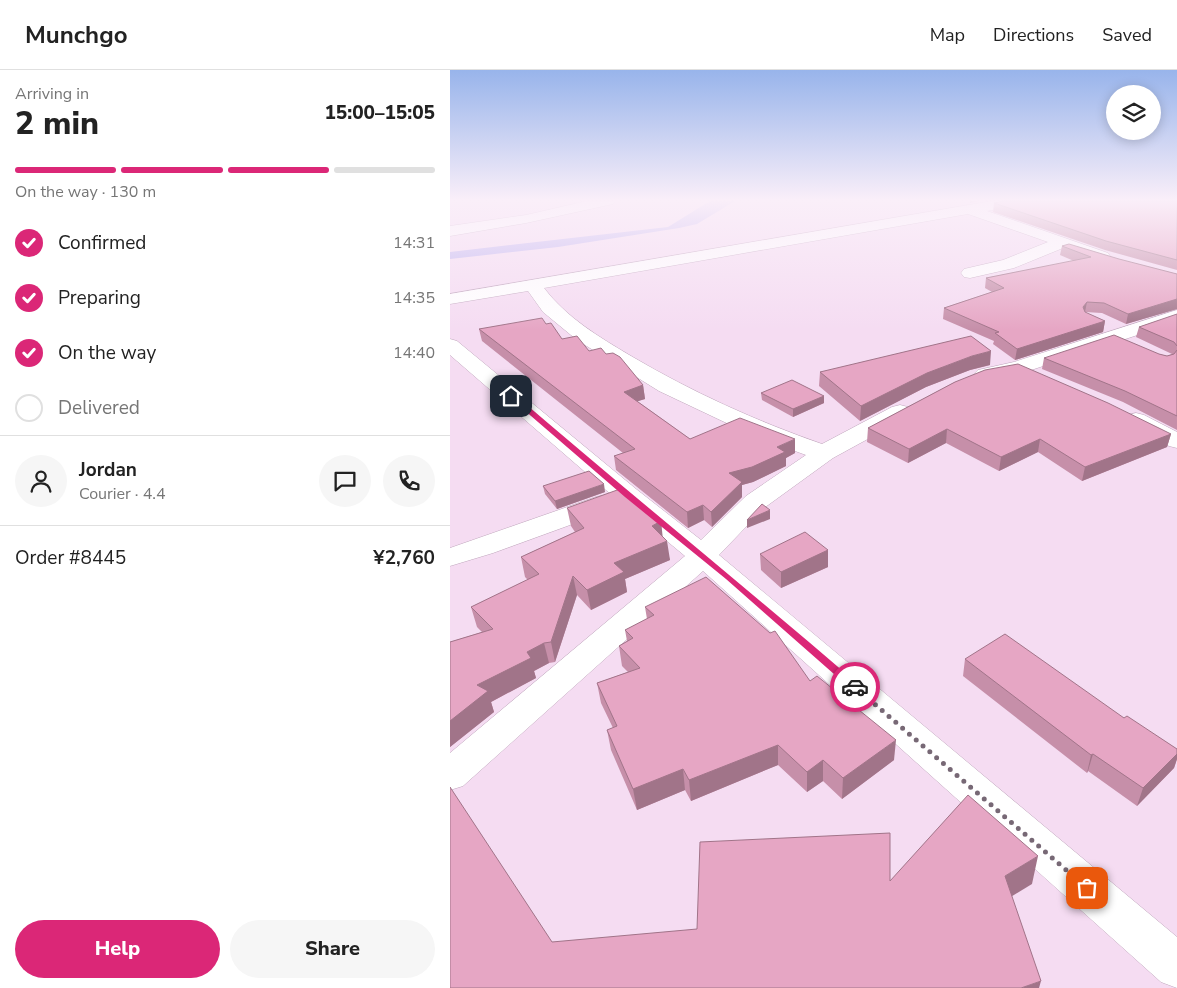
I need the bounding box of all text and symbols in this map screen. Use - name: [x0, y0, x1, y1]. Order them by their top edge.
- text: Munchgo: [25, 19, 127, 51]
- text: Map: [930, 23, 965, 47]
- text: Directions: [993, 23, 1074, 47]
- text: Saved: [1102, 23, 1152, 47]
- text: Arriving in: [15, 83, 89, 105]
- map controls: [1106, 85, 1161, 140]
- button: layers: [1106, 85, 1161, 140]
- text: 15:00–15:05: [324, 100, 435, 126]
- text: 2 min: [15, 102, 99, 145]
- text: On the way · 130 m: [15, 181, 156, 203]
- icon: check: [15, 229, 43, 257]
- text: Confirmed: [58, 230, 146, 256]
- text: 14:31: [393, 232, 435, 254]
- icon: check: [15, 284, 43, 312]
- text: Preparing: [58, 285, 141, 311]
- text: 14:35: [393, 287, 435, 309]
- icon: check: [15, 339, 43, 367]
- text: On the way: [58, 340, 156, 366]
- text: 14:40: [393, 342, 435, 364]
- pin: [490, 375, 532, 417]
- icon: home: [497, 382, 525, 410]
- text: Delivered: [58, 395, 140, 421]
- button: person: [15, 455, 67, 507]
- button: chat: [319, 455, 371, 507]
- button: phone: [383, 455, 435, 507]
- text: Jordan: [79, 457, 137, 483]
- text: Courier · 4.4: [79, 483, 165, 505]
- text: Order #8445: [15, 545, 126, 571]
- text: ¥2,760: [373, 545, 435, 571]
- courier: [830, 662, 880, 712]
- icon: car: [841, 673, 869, 701]
- pin: [1066, 867, 1108, 909]
- icon: bag: [1073, 874, 1101, 902]
- button: Help: [15, 920, 220, 978]
- button: Share: [230, 920, 435, 978]

